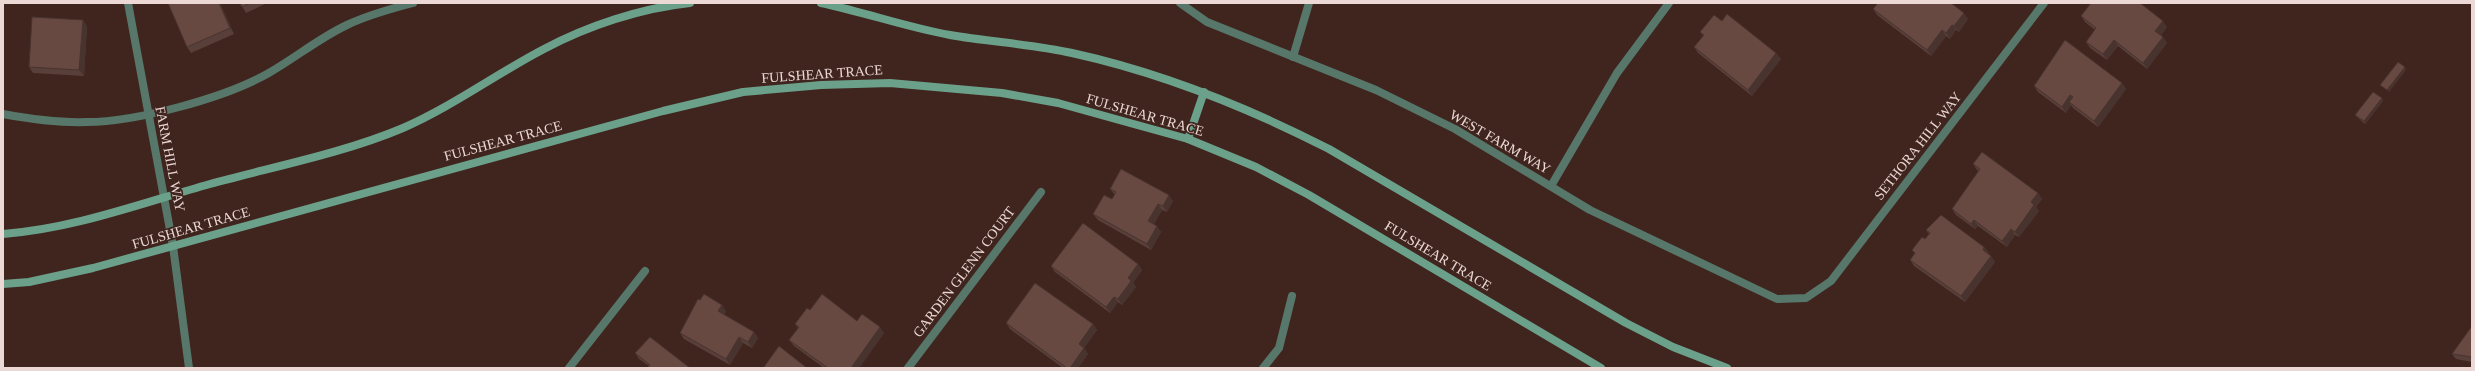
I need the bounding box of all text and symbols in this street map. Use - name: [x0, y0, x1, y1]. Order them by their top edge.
- street label: FULSHEAR TRACE: [761, 62, 883, 86]
- street label: SETHORA HILL WAY: [1871, 89, 1965, 203]
- street label: FULSHEAR TRACE: [1085, 91, 1205, 139]
- street label: FARM HILL WAY: [152, 105, 188, 213]
- street label: WEST FARM WAY: [1447, 107, 1553, 177]
- street label: FULSHEAR TRACE: [442, 118, 564, 164]
- street label: GARDEN GLENN COURT: [910, 203, 1018, 340]
- street label: FULSHEAR TRACE: [131, 204, 251, 252]
- street label: FULSHEAR TRACE: [1382, 218, 1494, 294]

